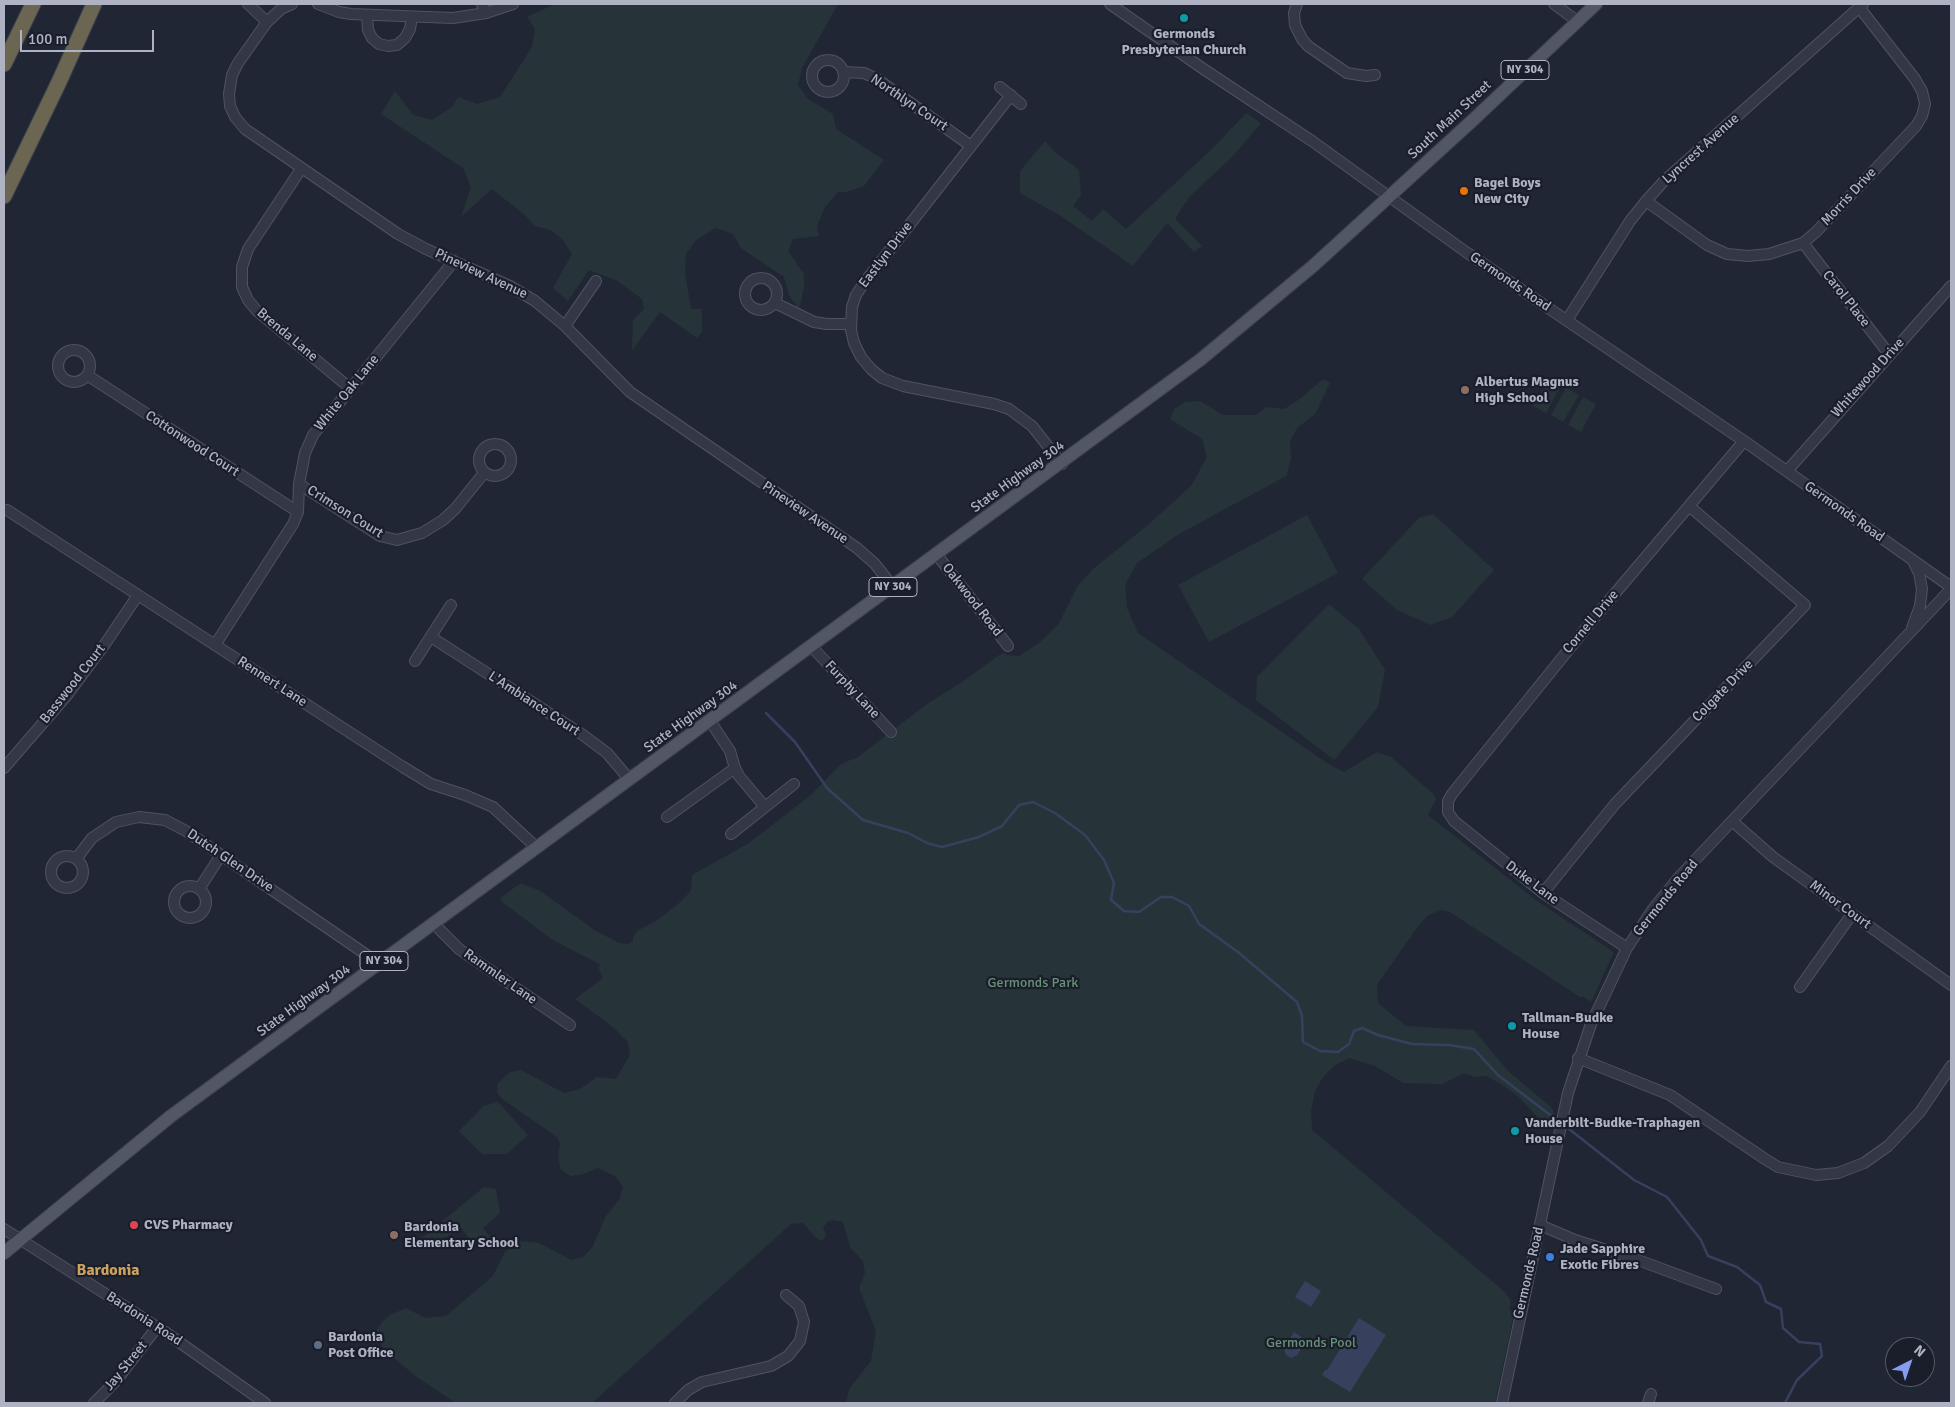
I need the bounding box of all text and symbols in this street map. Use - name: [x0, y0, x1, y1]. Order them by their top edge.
- marker: Germonds Presbyterian Church: [1178, 12, 1190, 24]
- scale bar: [22, 20, 156, 52]
- place label: Germonds Presbyterian Church: [1122, 26, 1246, 58]
- text: 100 m: [28, 30, 68, 48]
- road number: NY 304: [1501, 60, 1549, 80]
- street label: Northlyn Court: [867, 71, 951, 135]
- street label: South Main Street: [1405, 77, 1495, 163]
- street label: Lyncrest Avenue: [1659, 110, 1743, 188]
- street label: Morris Drive: [1818, 164, 1880, 230]
- place label: Bagel Boys New City: [1474, 175, 1541, 208]
- marker: Bagel Boys New City: [1458, 185, 1470, 197]
- street label: Eastlyn Drive: [856, 219, 916, 291]
- street label: Pineview Avenue: [432, 245, 530, 303]
- street label: Germonds Road: [1466, 249, 1554, 315]
- street label: Carol Place: [1819, 267, 1873, 331]
- street label: Brenda Lane: [253, 305, 321, 365]
- street label: Whitewood Drive: [1828, 335, 1908, 421]
- street label: White Oak Lane: [311, 351, 383, 435]
- place label: Albertus Magnus High School: [1475, 374, 1579, 407]
- marker: Albertus Magnus High School: [1459, 384, 1471, 396]
- street label: Cottonwood Court: [142, 407, 242, 481]
- street label: State Highway 304: [968, 437, 1068, 517]
- street label: Pineview Avenue: [759, 478, 851, 548]
- street label: Germonds Road: [1801, 478, 1887, 546]
- street label: Crimson Court: [304, 482, 386, 542]
- street label: Oakwood Road: [938, 560, 1006, 640]
- road number: NY 304: [869, 578, 917, 596]
- street label: Cornell Drive: [1560, 587, 1622, 657]
- street label: Basswood Court: [37, 641, 109, 727]
- street label: Rennert Lane: [234, 653, 310, 711]
- street label: Colgate Drive: [1689, 656, 1757, 726]
- street label: Furphy Lane: [821, 658, 883, 722]
- street label: L'Ambiance Court: [485, 668, 583, 740]
- street label: State Highway 304: [641, 677, 741, 757]
- street label: Dutch Glen Drive: [184, 826, 276, 896]
- street label: Germonds Road: [1630, 856, 1702, 940]
- street label: Duke Lane: [1502, 857, 1562, 909]
- street label: Minor Court: [1806, 877, 1874, 933]
- street label: Rammler Lane: [460, 946, 540, 1008]
- road number: NY 304: [360, 951, 408, 970]
- street label: State Highway 304: [254, 961, 354, 1041]
- park label: Germonds Park: [988, 975, 1078, 991]
- place label: Tallman-Budke House: [1522, 1010, 1613, 1042]
- marker: Tallman-Budke House: [1506, 1020, 1518, 1032]
- place label: Vanderbilt-Budke-Traphagen House: [1525, 1115, 1700, 1148]
- marker: Vanderbilt-Budke-Traphagen House: [1509, 1125, 1521, 1137]
- place label: CVS Pharmacy: [144, 1217, 233, 1233]
- marker: CVS Pharmacy: [128, 1219, 140, 1231]
- place label: Bardonia Elementary School: [404, 1219, 519, 1252]
- street label: Germonds Road: [1510, 1225, 1548, 1321]
- marker: Bardonia Elementary School: [388, 1229, 400, 1241]
- place label: Jade Sapphire Exotic Fibres: [1560, 1241, 1645, 1274]
- marker: Jade Sapphire Exotic Fibres: [1544, 1251, 1556, 1263]
- district label: Bardonia: [77, 1261, 139, 1281]
- street label: Bardonia Road: [103, 1288, 185, 1350]
- place label: Bardonia Post Office: [328, 1329, 393, 1361]
- park label: Germonds Pool: [1266, 1335, 1356, 1351]
- north arrow: [1885, 1337, 1935, 1387]
- street label: Jay Street: [101, 1338, 151, 1394]
- marker: Bardonia Post Office: [312, 1339, 324, 1351]
- text: N: [1910, 1341, 1929, 1361]

